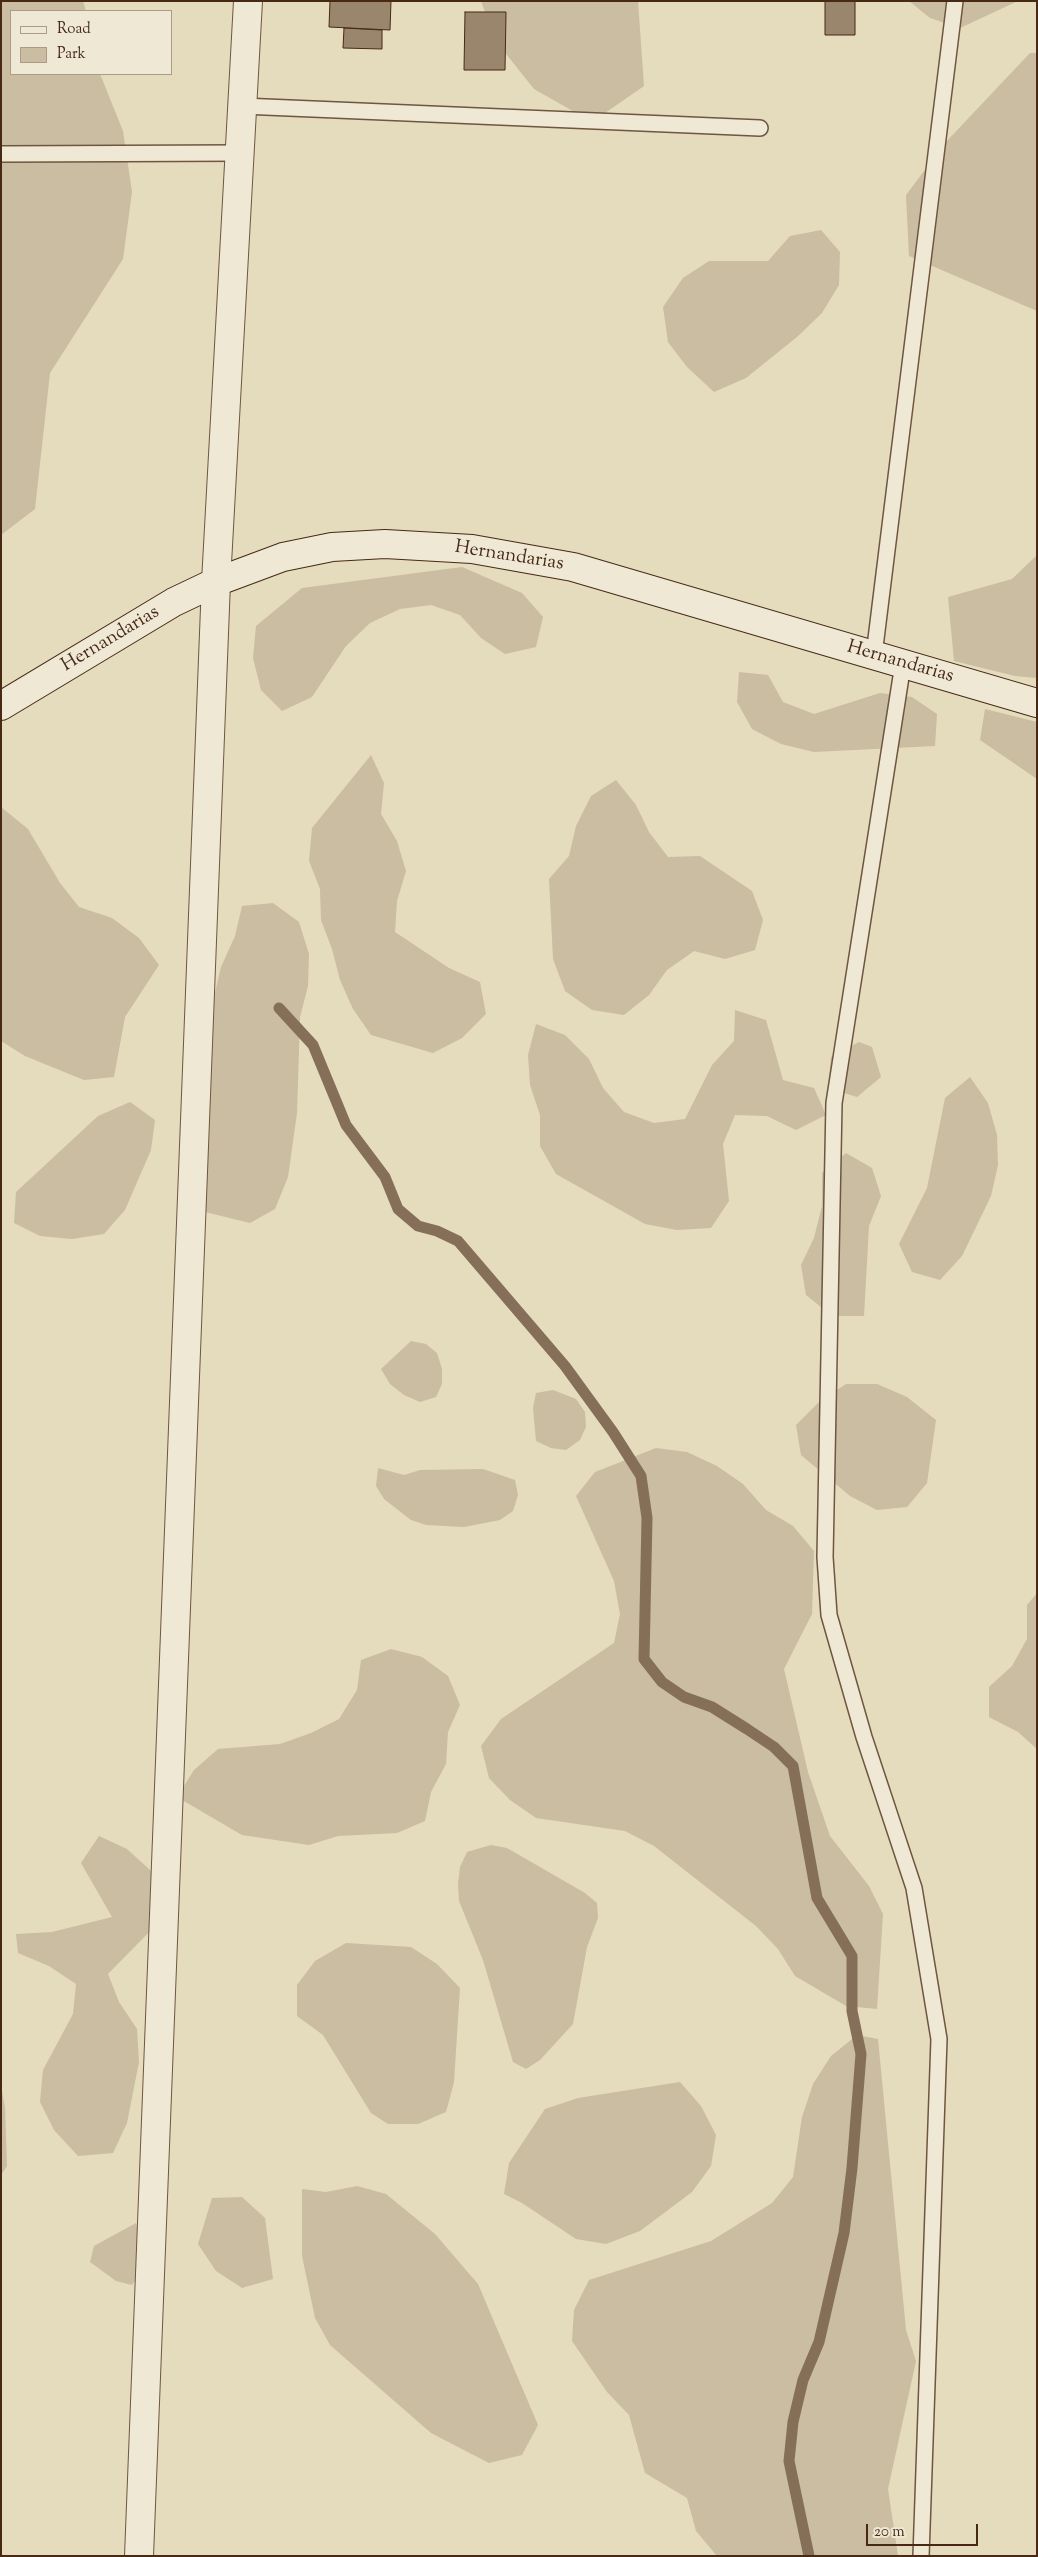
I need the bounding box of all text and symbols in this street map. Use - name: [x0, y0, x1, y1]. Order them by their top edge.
- legend: [10, 10, 172, 75]
- text: Road: [57, 19, 91, 40]
- text: Park: [57, 44, 86, 65]
- street label: Hernandarias: [453, 537, 565, 577]
- street label: Hernandarias: [58, 602, 164, 678]
- street label: Hernandarias: [844, 637, 956, 689]
- scale bar: [868, 2514, 980, 2546]
- text: 20 m: [874, 2522, 905, 2543]

